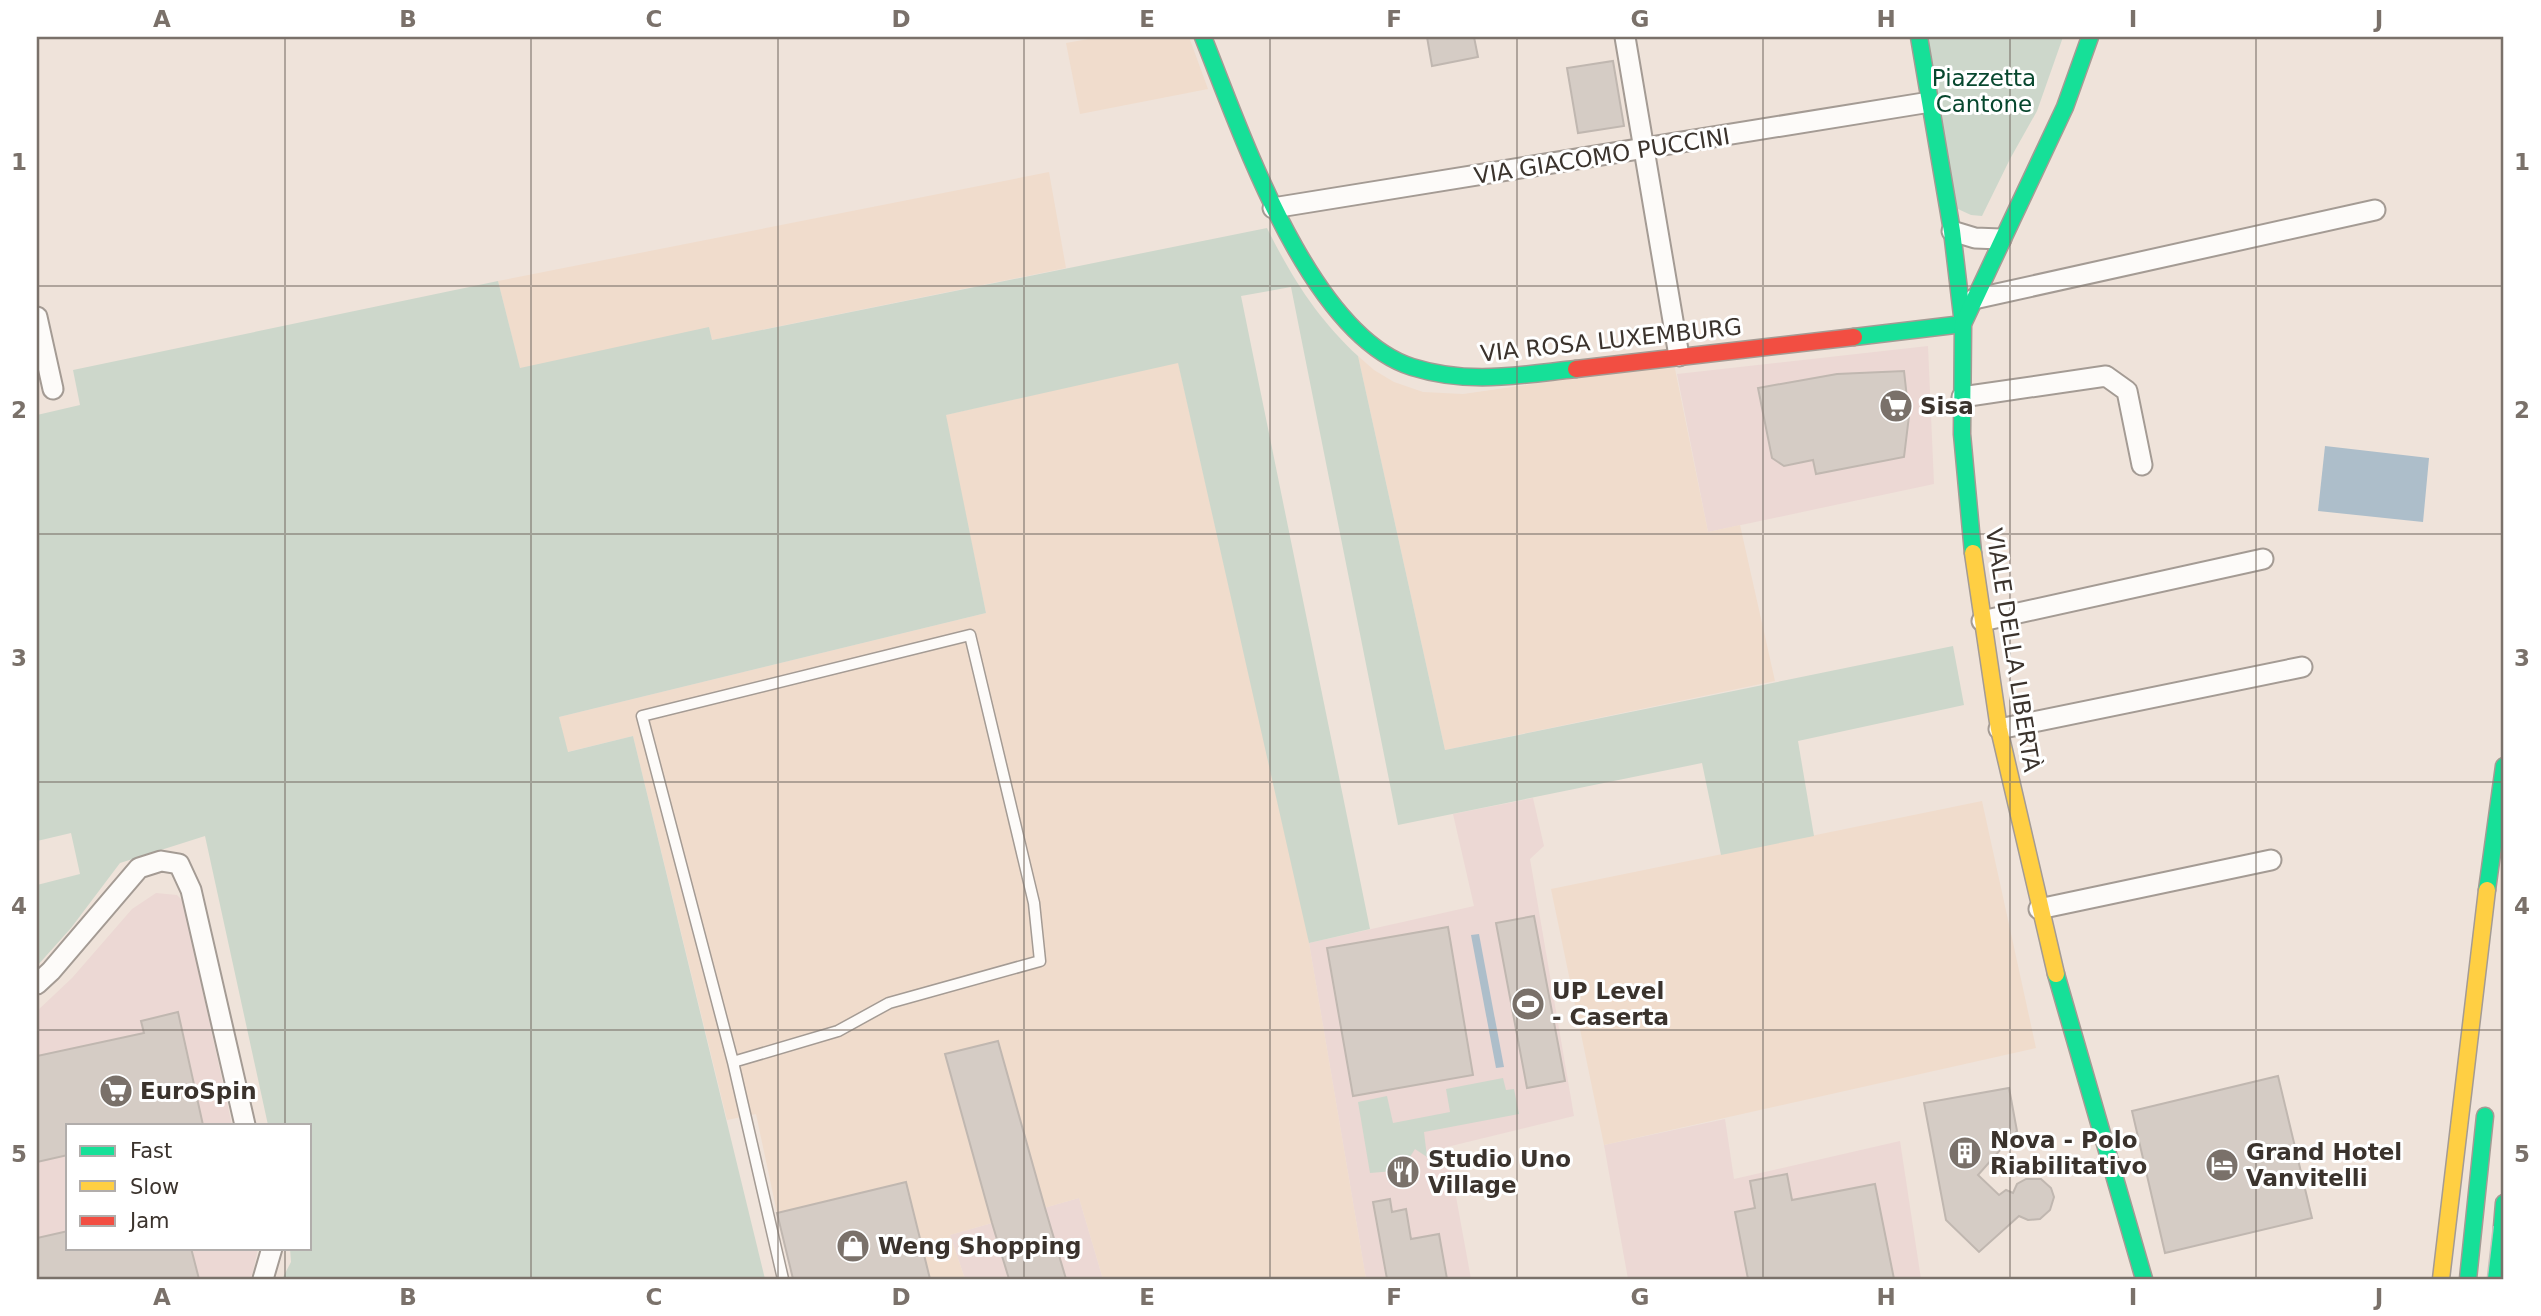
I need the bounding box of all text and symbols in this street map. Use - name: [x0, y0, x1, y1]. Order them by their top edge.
- text: A: [153, 6, 171, 32]
- text: B: [399, 6, 417, 32]
- text: C: [646, 6, 662, 32]
- text: D: [891, 6, 911, 32]
- text: E: [1139, 6, 1155, 32]
- text: F: [1386, 6, 1402, 32]
- text: G: [1631, 6, 1649, 32]
- text: H: [1876, 6, 1896, 32]
- text: I: [2129, 6, 2137, 32]
- text: J: [2373, 6, 2383, 32]
- park label: Piazzetta Cantone: [1932, 65, 2036, 117]
- street label: VIA GIACOMO PUCCINI: [1472, 123, 1732, 189]
- text: 1: [11, 149, 27, 175]
- text: 1: [2514, 149, 2530, 175]
- street label: VIA ROSA LUXEMBURG: [1479, 313, 1743, 367]
- supermarket icon: Sisa: [1877, 387, 1915, 425]
- place label: Sisa: [1920, 393, 1974, 419]
- text: 2: [11, 397, 27, 423]
- text: 2: [2514, 397, 2530, 423]
- street label: VIALE DELLA LIBERTÀ: [1981, 526, 2046, 774]
- text: 3: [11, 645, 27, 671]
- text: 3: [2514, 645, 2530, 671]
- text: 4: [11, 893, 27, 919]
- text: 4: [2514, 893, 2530, 919]
- place label: UP Level - Caserta: [1552, 978, 1669, 1030]
- sports icon: UP Level - Caserta: [1509, 985, 1547, 1023]
- supermarket icon: EuroSpin: [97, 1072, 135, 1110]
- place label: EuroSpin: [140, 1078, 257, 1104]
- legend: [66, 1124, 312, 1250]
- place label: Nova - Polo Riabilitativo: [1990, 1127, 2147, 1179]
- building icon: Nova - Polo Riabilitativo: [1946, 1134, 1984, 1172]
- text: Fast: [130, 1139, 172, 1163]
- place label: Grand Hotel Vanvitelli: [2246, 1139, 2402, 1191]
- text: 5: [11, 1141, 27, 1167]
- text: 5: [2514, 1141, 2530, 1167]
- place label: Studio Uno Village: [1428, 1146, 1571, 1198]
- hotel icon: Grand Hotel Vanvitelli: [2203, 1146, 2241, 1184]
- restaurant icon: Studio Uno Village: [1384, 1153, 1422, 1191]
- text: Slow: [130, 1175, 179, 1199]
- text: Jam: [128, 1209, 170, 1233]
- shop icon: Weng Shopping: [834, 1227, 872, 1265]
- place label: Weng Shopping: [878, 1233, 1081, 1259]
- text: A: [153, 1284, 171, 1310]
- text: B: [399, 1284, 417, 1310]
- text: C: [646, 1284, 662, 1310]
- text: D: [891, 1284, 911, 1310]
- text: E: [1139, 1284, 1155, 1310]
- text: F: [1386, 1284, 1402, 1310]
- text: G: [1631, 1284, 1649, 1310]
- text: H: [1876, 1284, 1896, 1310]
- text: I: [2129, 1284, 2137, 1310]
- text: J: [2373, 1284, 2383, 1310]

